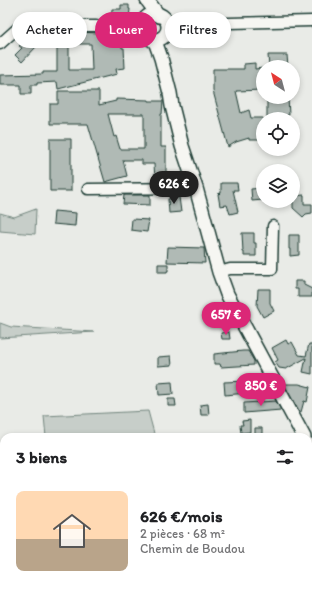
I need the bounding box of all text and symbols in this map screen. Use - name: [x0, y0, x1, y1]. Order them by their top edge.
- chip: Acheter: [12, 12, 87, 48]
- chip: Louer: [95, 12, 157, 48]
- chip: Filtres: [165, 12, 231, 48]
- north arrow: [256, 60, 300, 104]
- map controls: [256, 60, 300, 208]
- button: locate: [256, 112, 300, 156]
- button: layers: [256, 164, 300, 208]
- pin: 626 €: [146, 171, 202, 205]
- text: 626 €: [159, 176, 189, 191]
- pin: 657 €: [198, 302, 254, 336]
- text: 657 €: [211, 307, 241, 322]
- pin: 850 €: [233, 373, 289, 407]
- text: 850 €: [245, 378, 277, 393]
- icon: filters: [274, 446, 296, 468]
- text: 3 biens: [16, 447, 67, 467]
- text: 626 €/mois: [140, 506, 222, 526]
- icon: home: [48, 507, 96, 555]
- text: 2 pièces · 68 m²: [140, 526, 225, 541]
- text: Chemin de Boudou: [140, 541, 245, 556]

